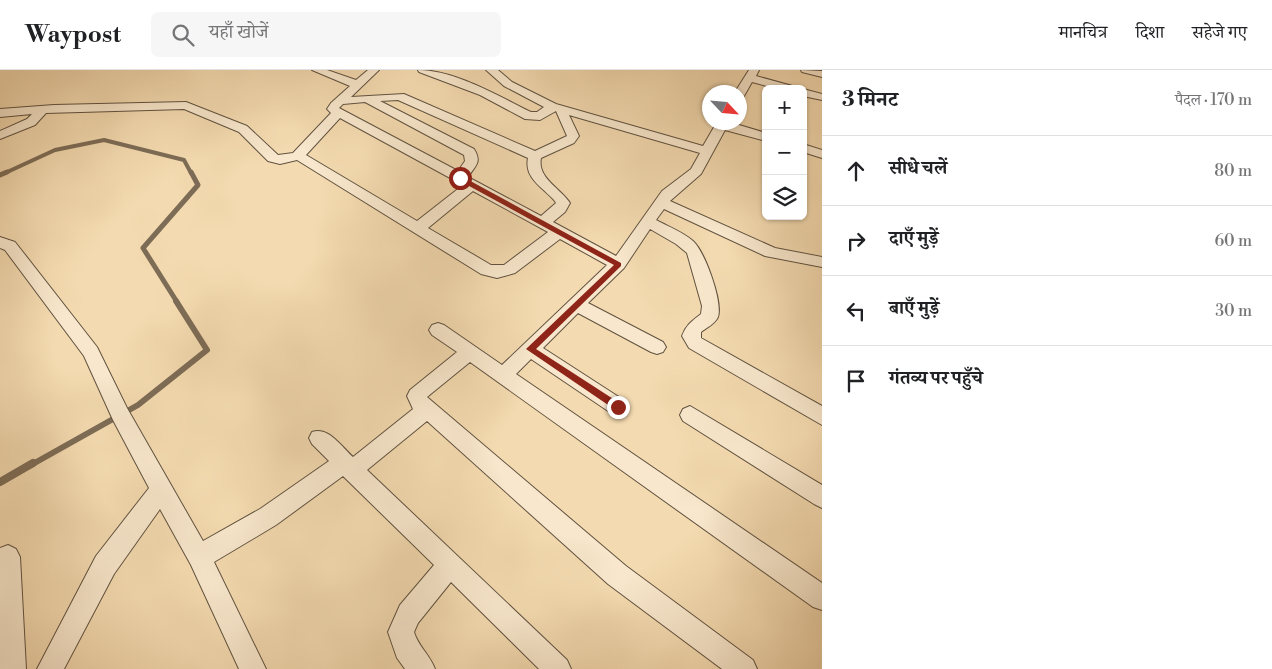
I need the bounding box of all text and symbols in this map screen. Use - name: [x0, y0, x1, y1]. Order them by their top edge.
- search box: [151, 12, 501, 57]
- text: Waypost: [25, 20, 121, 50]
- text: यहाँ खोजें: [209, 20, 269, 44]
- icon: search: [169, 21, 197, 49]
- text: मानचित्र: [1059, 21, 1107, 44]
- text: दिशा: [1135, 21, 1164, 44]
- text: सहेजे गए: [1192, 21, 1247, 44]
- north arrow: [702, 85, 747, 130]
- map controls: [762, 85, 807, 220]
- button: +: [762, 85, 807, 130]
- text: 3 मिनट: [842, 87, 898, 113]
- text: पैदल · 170 m: [1175, 90, 1252, 110]
- button: −: [762, 130, 807, 175]
- text: सीधे चलें: [889, 156, 947, 180]
- icon: ahead: [842, 157, 870, 185]
- text: 80 m: [1214, 161, 1252, 181]
- route start: [449, 167, 472, 190]
- button: layers: [762, 175, 807, 220]
- text: दाएँ मुड़ें: [889, 226, 939, 250]
- icon: right: [842, 227, 870, 255]
- text: 60 m: [1214, 231, 1252, 251]
- text: बाएँ मुड़ें: [889, 296, 939, 320]
- icon: left: [842, 297, 870, 325]
- text: 30 m: [1215, 301, 1252, 321]
- text: गंतव्य पर पहुँचे: [889, 366, 983, 390]
- icon: arrive: [842, 367, 870, 395]
- route end: [607, 396, 630, 419]

